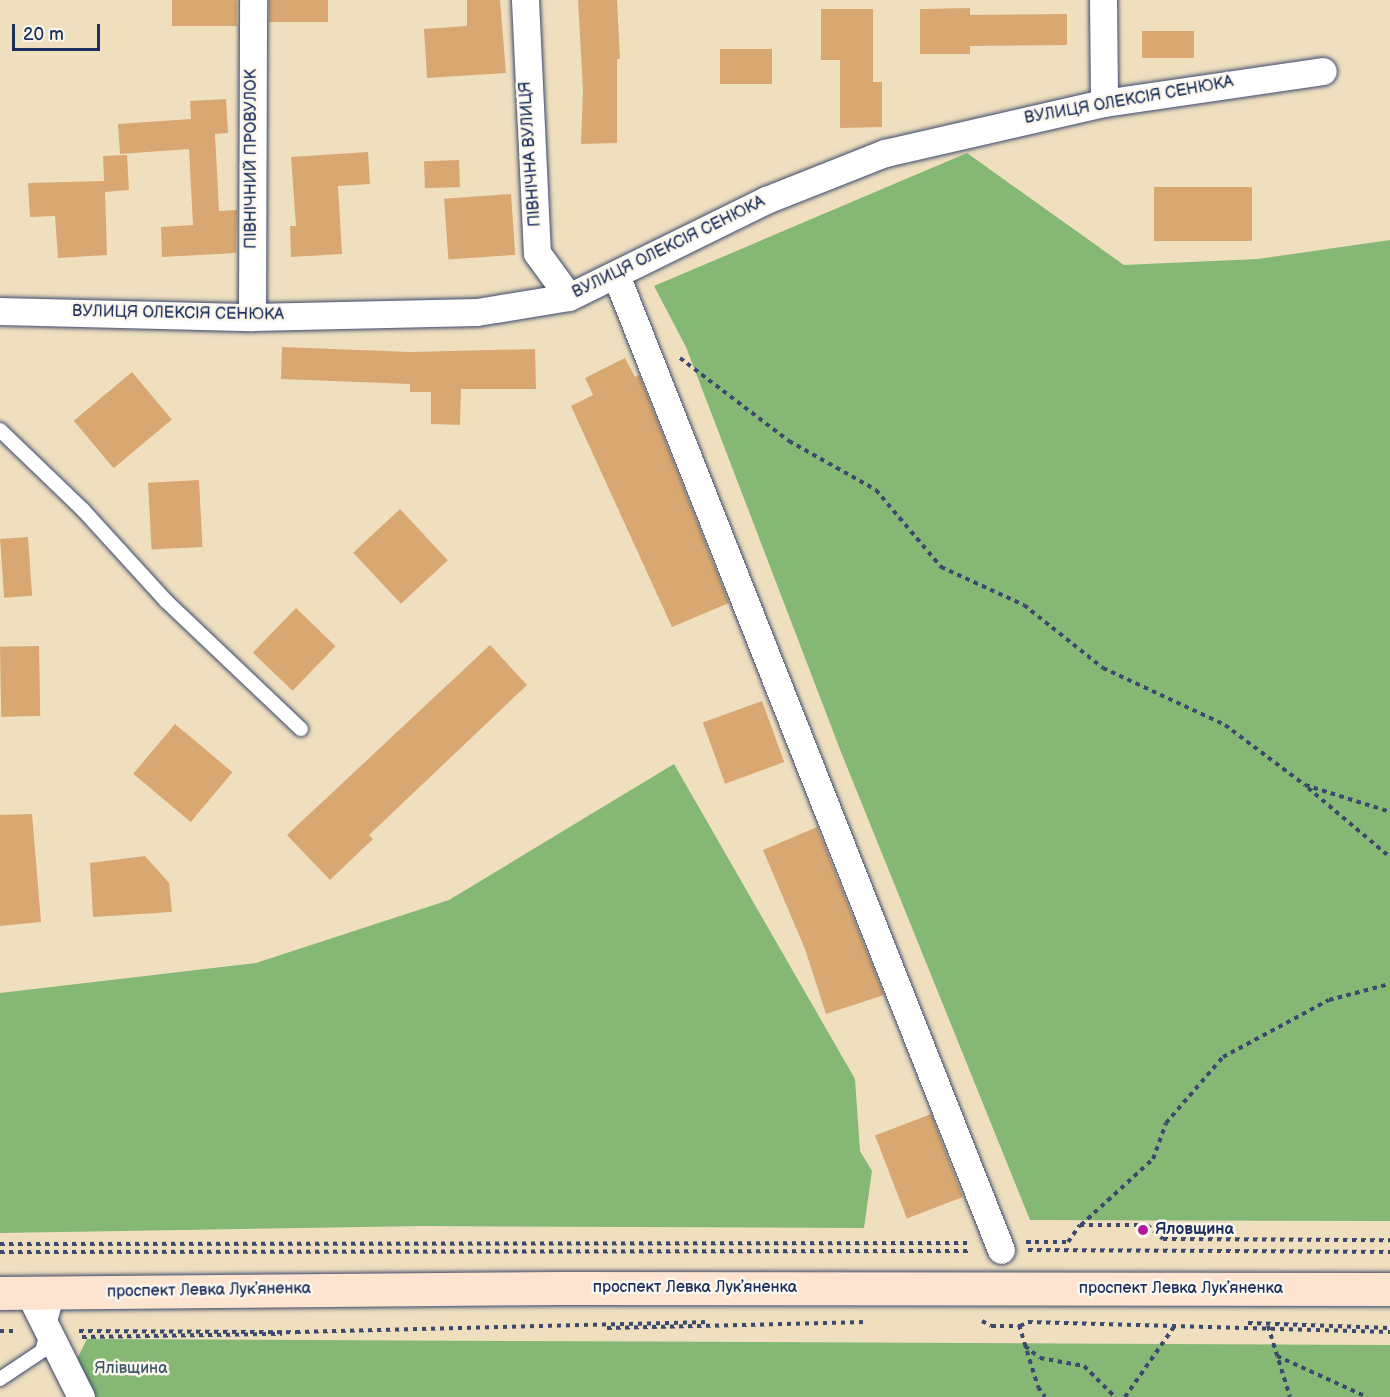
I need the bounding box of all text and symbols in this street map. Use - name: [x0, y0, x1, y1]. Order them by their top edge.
- scale bar: [15, 12, 104, 50]
- text: 20 m: [23, 24, 64, 45]
- street label: ПІВНІЧНИЙ ПРОВУЛОК: [242, 69, 262, 249]
- street label: ВУЛИЦЯ ОЛЕКСІЯ СЕНЮКА: [1023, 73, 1235, 129]
- street label: ПІВНІЧНА ВУЛИЦЯ: [516, 81, 546, 227]
- street label: ВУЛИЦЯ ОЛЕКСІЯ СЕНЮКА: [570, 193, 768, 303]
- street label: ВУЛИЦЯ ОЛЕКСІЯ СЕНЮКА: [72, 303, 284, 325]
- place label: Яловщина: [1155, 1220, 1234, 1240]
- marker: Яловщина: [1136, 1223, 1150, 1237]
- street label: проспект Левка Лукʼяненка: [593, 1278, 797, 1298]
- street label: проспект Левка Лукʼяненка: [1079, 1279, 1283, 1299]
- street label: проспект Левка Лукʼяненка: [107, 1280, 311, 1302]
- park label: Ялівщина: [94, 1359, 168, 1379]

